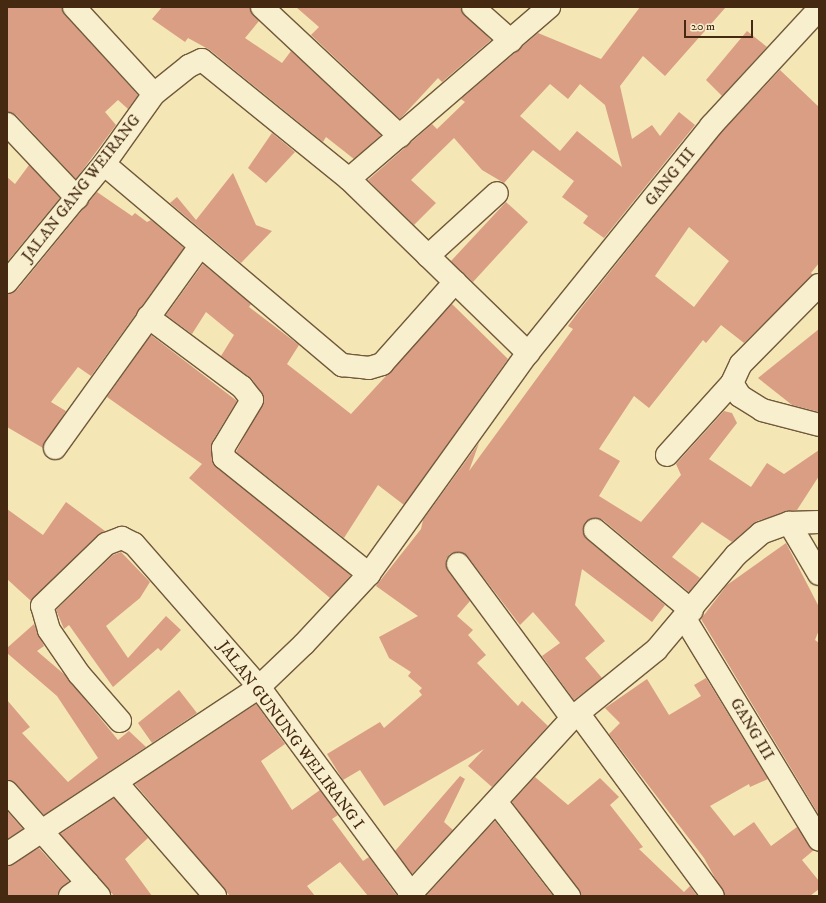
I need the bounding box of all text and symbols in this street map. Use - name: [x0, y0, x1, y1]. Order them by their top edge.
- scale bar: [686, 12, 755, 38]
- text: 20 m: [691, 19, 715, 34]
- street label: JALAN GANG WEIRANG: [18, 111, 144, 265]
- street label: GANG III: [641, 144, 699, 210]
- street label: JALAN GUNUNG WELIRANG I: [214, 637, 368, 833]
- street label: GANG III: [726, 695, 778, 763]

